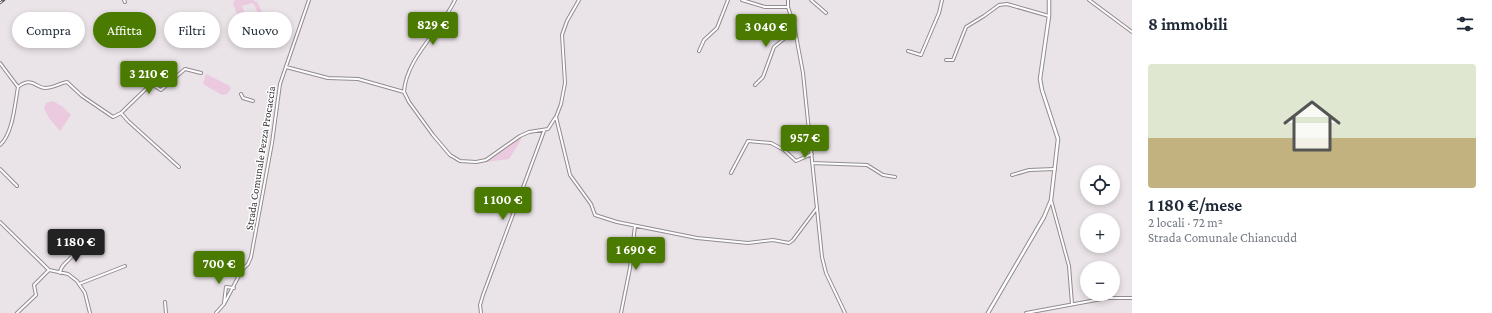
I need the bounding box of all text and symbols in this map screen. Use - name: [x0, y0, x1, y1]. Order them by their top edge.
- chip: Compra: [12, 12, 85, 48]
- chip: Affitta: [93, 12, 156, 48]
- chip: Filtri: [164, 12, 220, 48]
- chip: Nuovo: [228, 12, 292, 48]
- pin: 829 €: [405, 12, 461, 46]
- icon: filters: [1454, 13, 1476, 35]
- pin: 3 040 €: [729, 14, 803, 48]
- text: 8 immobili: [1148, 15, 1228, 34]
- text: 829 €: [417, 17, 449, 32]
- text: 3 040 €: [745, 19, 787, 34]
- pin: 3 210 €: [112, 61, 186, 95]
- text: 3 210 €: [129, 66, 169, 81]
- street label: Strada Comunale Pezza Procaccia: [243, 85, 277, 231]
- icon: home: [1276, 90, 1348, 162]
- pin: 957 €: [777, 125, 833, 159]
- text: 957 €: [790, 130, 820, 145]
- map controls: [1080, 165, 1120, 301]
- button: locate: [1080, 165, 1120, 205]
- pin: 1 100 €: [466, 187, 540, 221]
- text: 1 100 €: [483, 192, 523, 207]
- text: 1 180 €/mese: [1148, 196, 1242, 215]
- button: +: [1080, 213, 1120, 253]
- text: 2 locali · 72 m²: [1148, 215, 1223, 230]
- pin: 1 180 €: [39, 229, 113, 263]
- text: Strada Comunale Chiancudd: [1148, 230, 1297, 245]
- text: 1 180 €: [57, 234, 95, 249]
- pin: 1 690 €: [599, 237, 673, 271]
- text: 1 690 €: [616, 242, 656, 257]
- pin: 700 €: [191, 251, 247, 285]
- text: 700 €: [203, 256, 235, 271]
- button: −: [1080, 261, 1120, 301]

